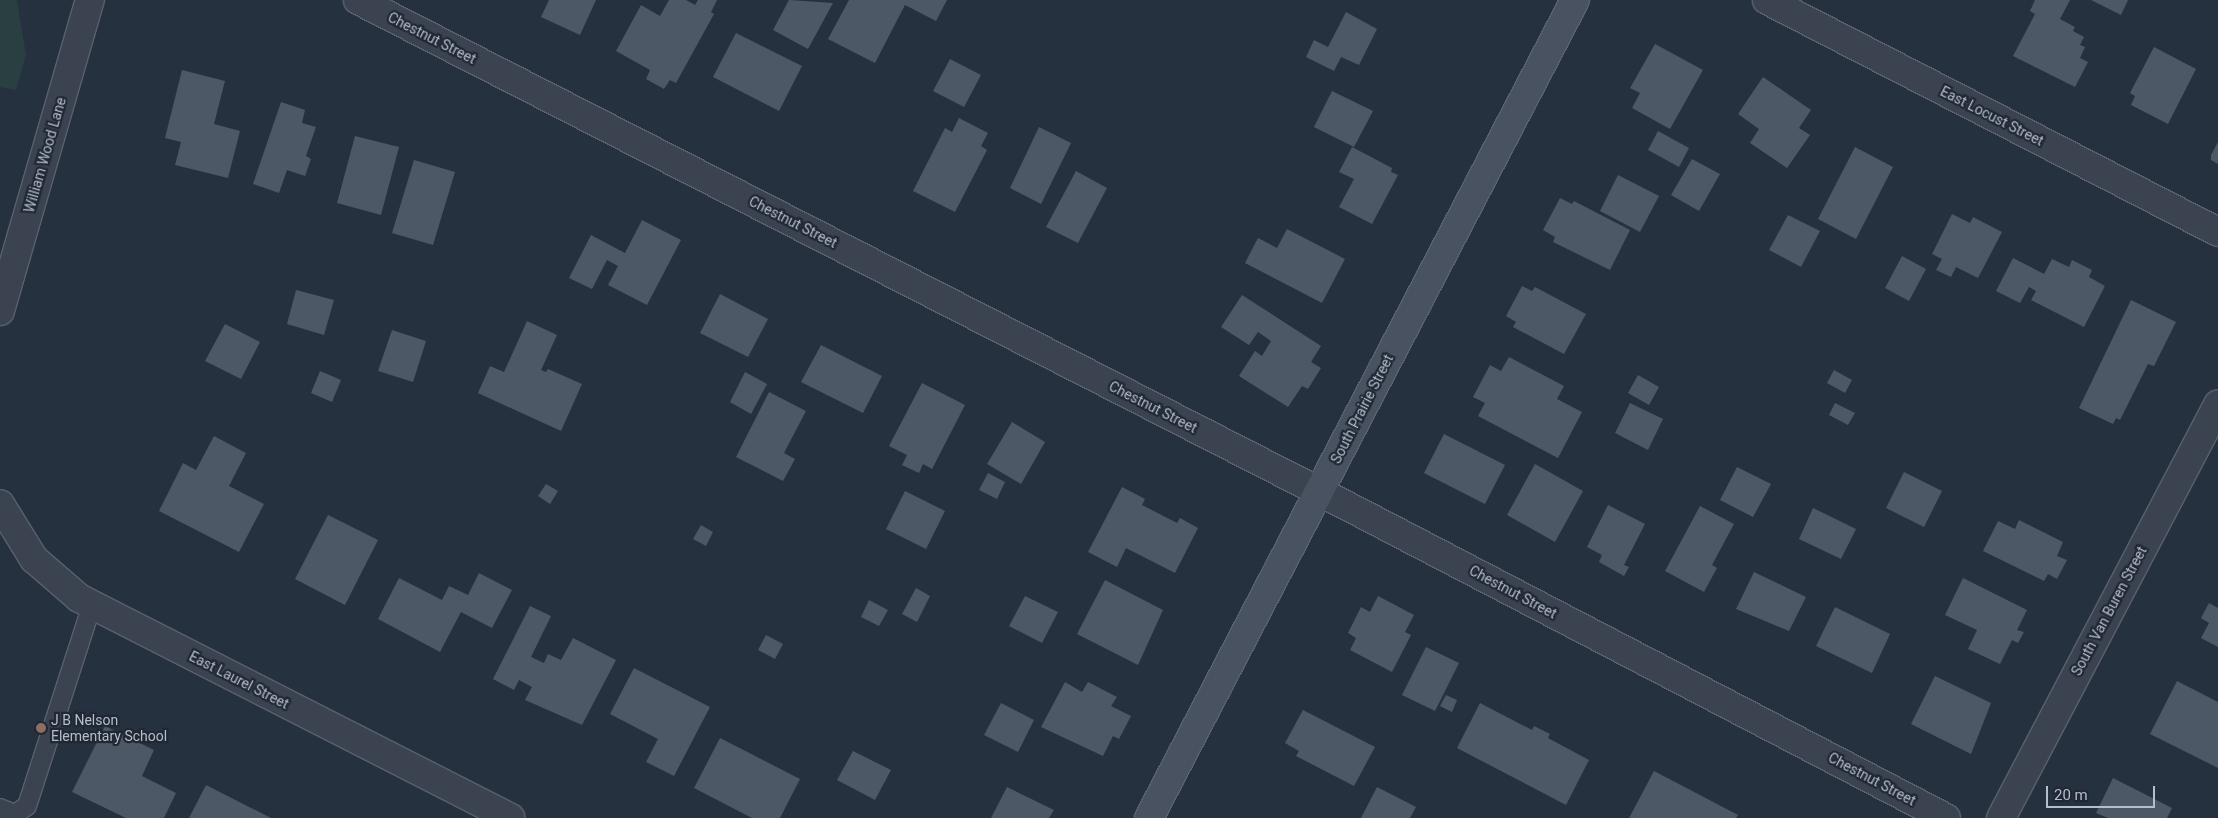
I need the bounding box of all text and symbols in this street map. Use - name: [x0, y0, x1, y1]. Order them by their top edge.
- street label: Chestnut Street: [385, 9, 479, 67]
- street label: East Locust Street: [1938, 83, 2046, 149]
- street label: William Wood Lane: [20, 95, 70, 215]
- street label: Chestnut Street: [746, 193, 840, 251]
- street label: South Prairie Street: [1327, 352, 1397, 466]
- street label: Chestnut Street: [1106, 378, 1200, 436]
- street label: South Van Buren Street: [2068, 544, 2150, 678]
- street label: Chestnut Street: [1466, 562, 1560, 622]
- street label: East Laurel Street: [186, 648, 292, 712]
- place label: J B Nelson Elementary School: [51, 712, 167, 744]
- marker: J B Nelson Elementary School: [35, 722, 47, 734]
- street label: Chestnut Street: [1825, 749, 1919, 809]
- scale bar: [2048, 776, 2157, 808]
- text: 20 m: [2054, 786, 2088, 804]

